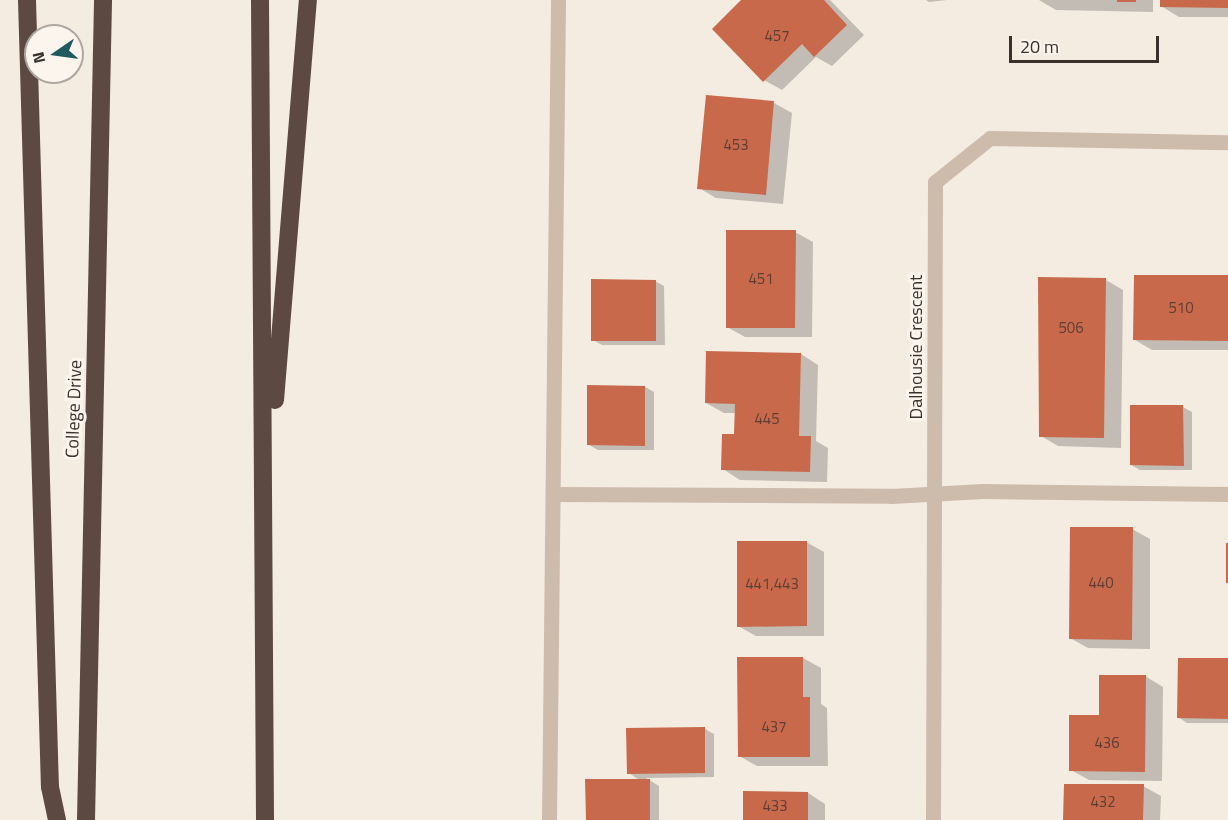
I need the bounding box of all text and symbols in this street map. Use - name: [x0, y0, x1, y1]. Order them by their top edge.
- north arrow: [24, 24, 84, 84]
- scale bar: [1012, 24, 1162, 62]
- house number: 457: [764, 27, 790, 45]
- text: 20 m: [1020, 33, 1059, 60]
- text: N: [25, 49, 51, 66]
- house number: 453: [723, 136, 749, 154]
- house number: 451: [748, 270, 774, 288]
- street label: Dalhousie Crescent: [905, 275, 927, 419]
- house number: 510: [1168, 299, 1194, 317]
- house number: 506: [1058, 319, 1084, 337]
- street label: College Drive: [61, 360, 87, 458]
- house number: 445: [754, 410, 780, 428]
- house number: 440: [1088, 574, 1114, 592]
- house number: 441,443: [745, 575, 799, 593]
- house number: 437: [761, 718, 787, 736]
- house number: 436: [1094, 734, 1120, 752]
- house number: 432: [1090, 793, 1116, 811]
- house number: 433: [762, 797, 788, 815]

